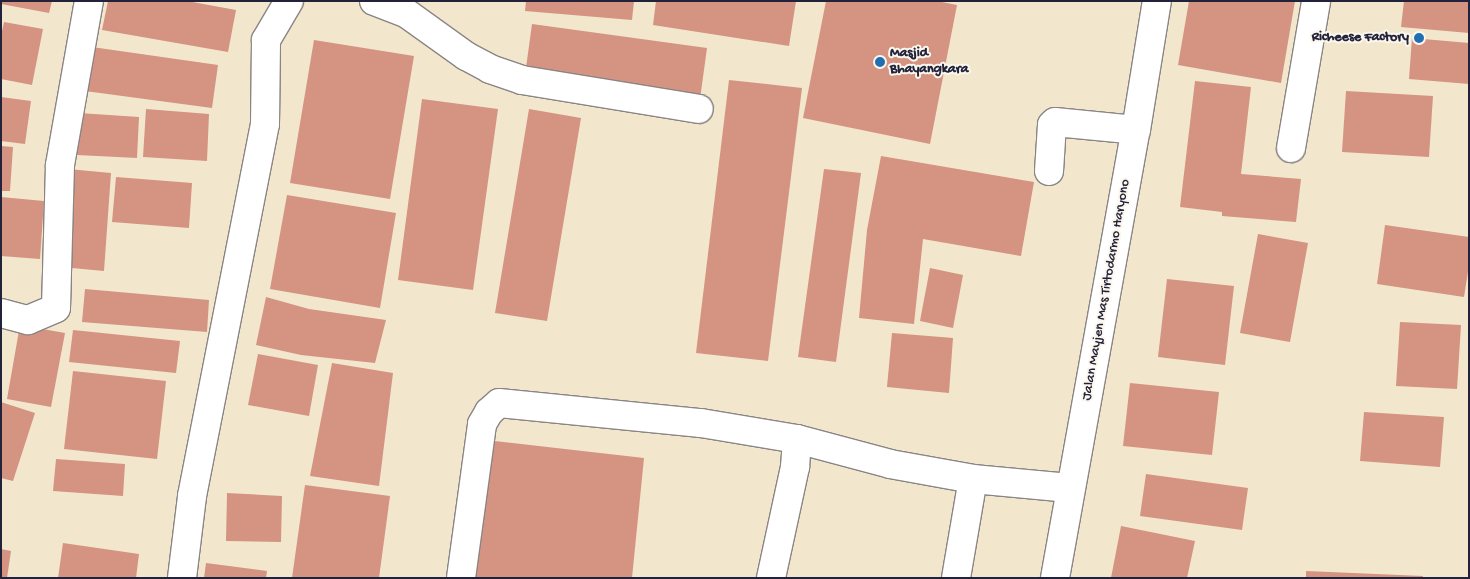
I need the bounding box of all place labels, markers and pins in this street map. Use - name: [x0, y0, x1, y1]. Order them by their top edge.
- place label: Richeese Factory: [1312, 30, 1409, 46]
- marker: Richeese Factory: [1413, 32, 1425, 44]
- place label: Masjid Bhayangkara: [890, 46, 968, 78]
- marker: Masjid Bhayangkara: [874, 56, 886, 68]

